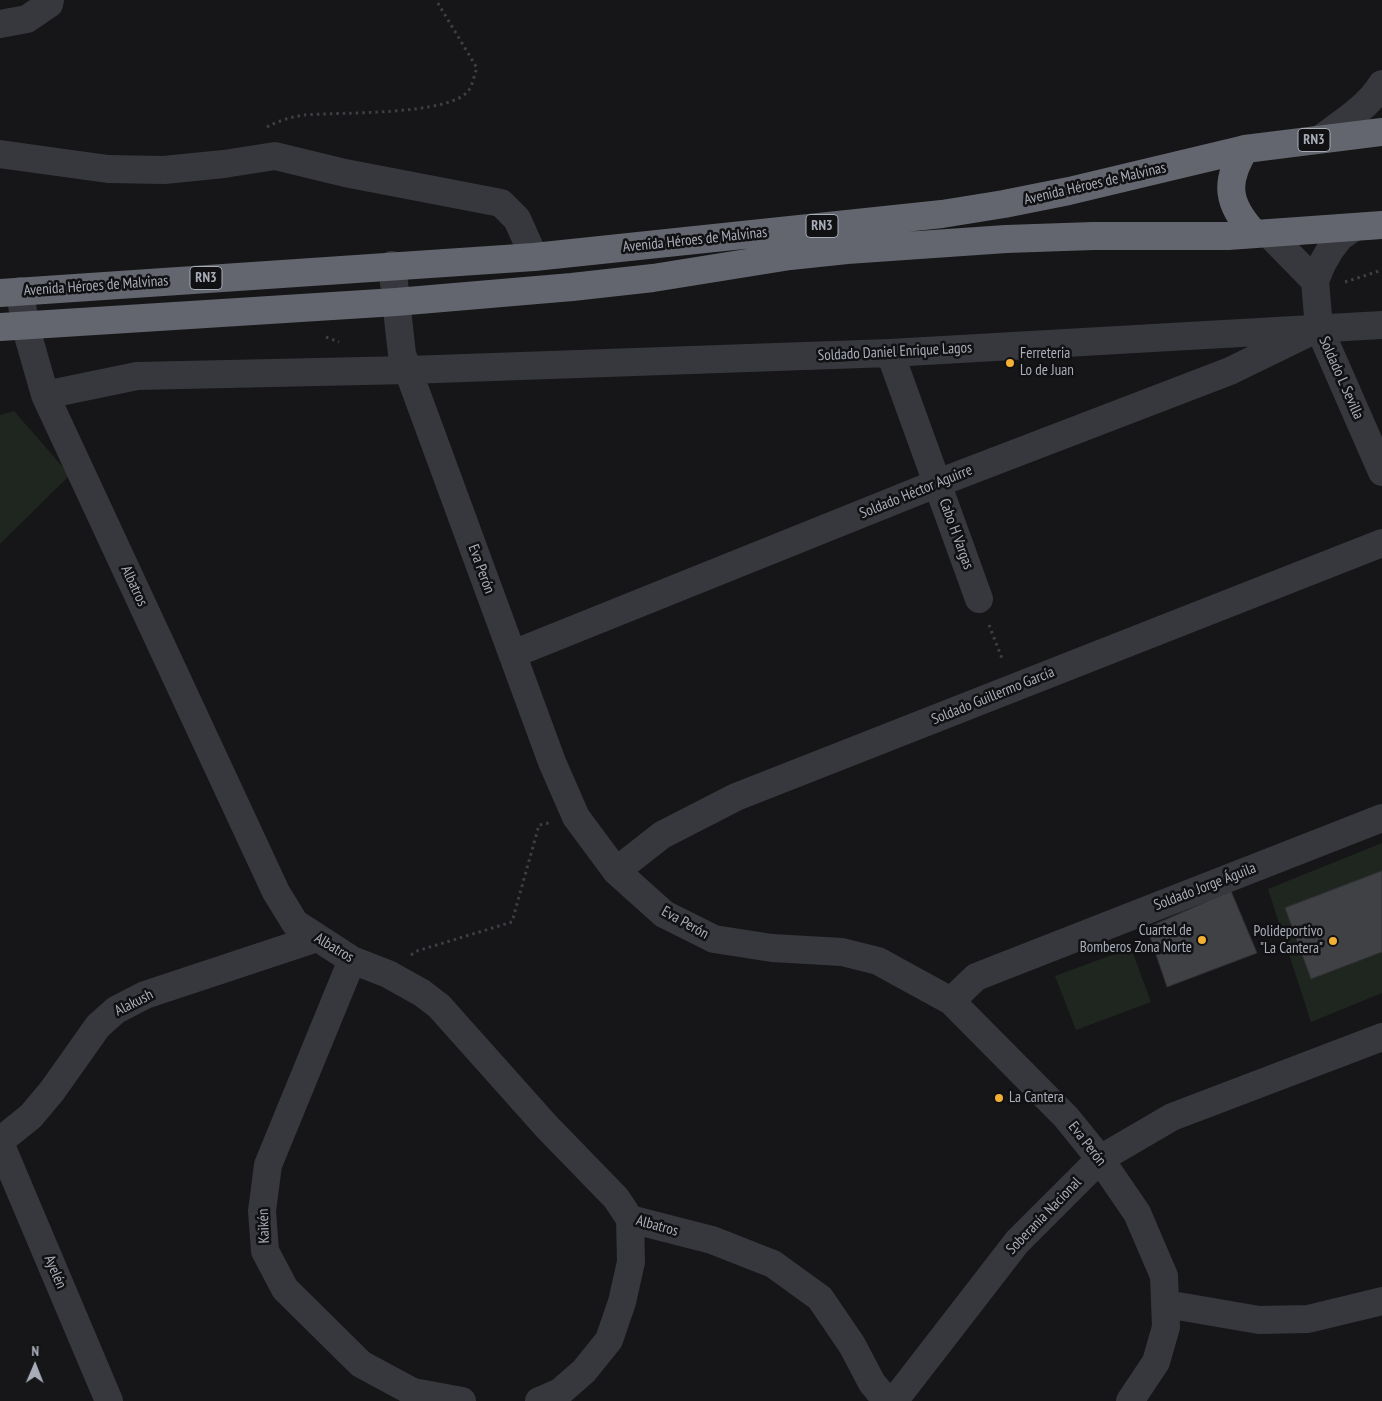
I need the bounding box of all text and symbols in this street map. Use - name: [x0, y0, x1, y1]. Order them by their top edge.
- road number: RN3: [1298, 128, 1330, 152]
- street label: Avenida Héroes de Malvinas: [1022, 159, 1168, 209]
- road number: RN3: [806, 215, 838, 238]
- street label: Avenida Héroes de Malvinas: [622, 223, 768, 257]
- road number: RN3: [190, 266, 222, 290]
- street label: Avenida Héroes de Malvinas: [23, 272, 169, 300]
- street label: Soldado L Sevilla: [1315, 334, 1367, 422]
- street label: Soldado Daniel Enrique Lagos: [817, 339, 973, 365]
- place label: Ferreteria Lo de Juan: [1020, 345, 1074, 380]
- marker: Ferreteria Lo de Juan: [1004, 357, 1016, 369]
- street label: Soldado Héctor Aguirre: [857, 461, 975, 523]
- street label: Cabo H Vargas: [935, 496, 977, 572]
- street label: Eva Perón: [464, 542, 498, 596]
- street label: Albatros: [117, 563, 151, 609]
- street label: Soldado Guillermo García: [929, 663, 1057, 729]
- street label: Soldado Jorge Águila: [1151, 859, 1259, 915]
- street label: Eva Perón: [658, 903, 712, 943]
- place label: Cuartel de Bomberos Zona Norte: [1080, 922, 1192, 957]
- place label: Polideportivo "La Cantera": [1254, 923, 1323, 958]
- street label: Albatros: [311, 929, 357, 967]
- marker: Cuartel de Bomberos Zona Norte: [1196, 934, 1208, 946]
- marker: Polideportivo "La Cantera": [1327, 935, 1339, 947]
- street label: Alakush: [112, 986, 156, 1020]
- place label: La Cantera: [1009, 1089, 1064, 1107]
- marker: La Cantera: [993, 1092, 1005, 1104]
- street label: Eva Perón: [1064, 1118, 1110, 1170]
- street label: Soberanía Nacional: [1003, 1174, 1085, 1258]
- street label: Kaikén: [254, 1208, 274, 1244]
- street label: Albatros: [634, 1212, 680, 1240]
- street label: Ayelén: [40, 1252, 70, 1292]
- north arrow: [10, 1341, 60, 1391]
- text: N: [31, 1342, 39, 1360]

